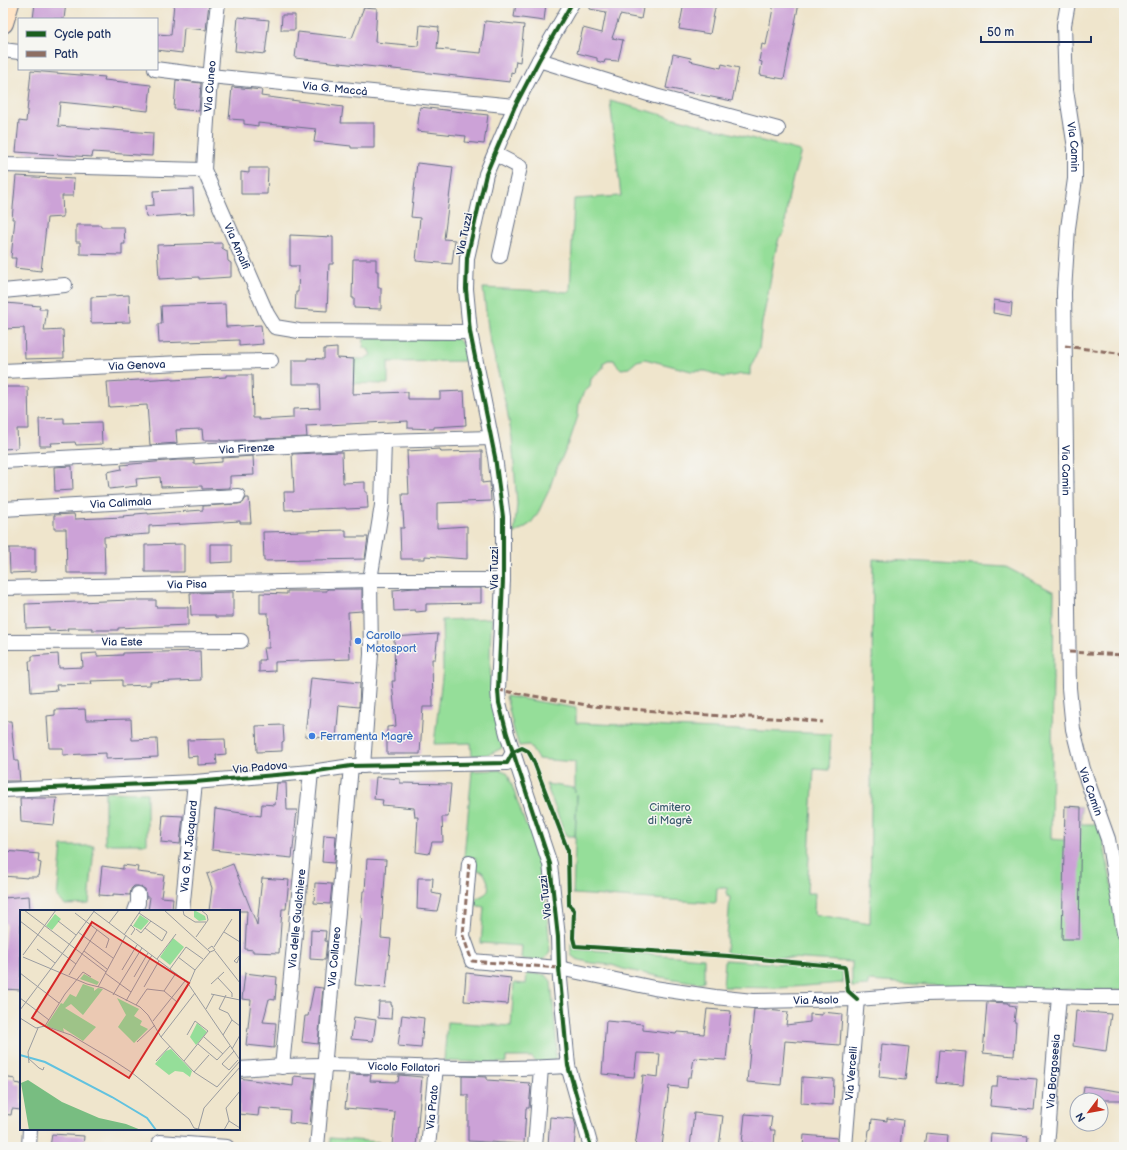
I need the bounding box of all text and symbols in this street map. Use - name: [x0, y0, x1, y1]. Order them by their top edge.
- legend: [18, 18, 158, 70]
- scale bar: [981, 18, 1091, 44]
- text: 50 m: [987, 25, 1014, 40]
- text: Cycle path: [54, 27, 111, 42]
- text: Path: [54, 47, 79, 62]
- street label: Via Cuneo: [202, 60, 219, 112]
- street label: Via G. Maccà: [302, 79, 368, 98]
- street label: Via Camin: [1064, 121, 1081, 172]
- street label: Via Tuzzi: [454, 212, 475, 257]
- street label: Via Amalfi: [221, 221, 252, 271]
- street label: Via Genova: [108, 358, 166, 373]
- street label: Via Firenze: [218, 441, 275, 457]
- street label: Via Camin: [1059, 445, 1073, 496]
- street label: Via Calimala: [90, 495, 152, 511]
- street label: Via Tuzzi: [488, 546, 501, 590]
- street label: Via Pisa: [167, 578, 207, 591]
- place label: Carollo Motosport: [366, 629, 417, 655]
- street label: Via Este: [102, 635, 143, 649]
- marker: Carollo Motosport: [353, 636, 363, 646]
- place label: Ferramenta Magrè: [320, 730, 414, 743]
- marker: Ferramenta Magrè: [307, 731, 317, 741]
- street label: Via Padova: [232, 759, 288, 776]
- street label: Via Camin: [1076, 766, 1105, 818]
- street label: Via G. M. Jacquard: [178, 800, 200, 893]
- park label: Cimitero di Magrè: [648, 801, 693, 827]
- street label: Via delle Gualchiere: [286, 868, 308, 969]
- street label: Via Tuzzi: [536, 875, 555, 919]
- inset map: [20, 910, 240, 1130]
- street label: Via Collareo: [325, 926, 344, 987]
- street label: Via Asolo: [793, 993, 839, 1007]
- street label: Via Borgosesia: [1044, 1033, 1063, 1109]
- street label: Via Vercelli: [843, 1046, 860, 1101]
- street label: Vicolo Follatori: [368, 1060, 440, 1075]
- street label: Via Prato: [424, 1084, 441, 1130]
- north arrow: [1069, 1092, 1109, 1132]
- text: N: [1073, 1110, 1089, 1124]

